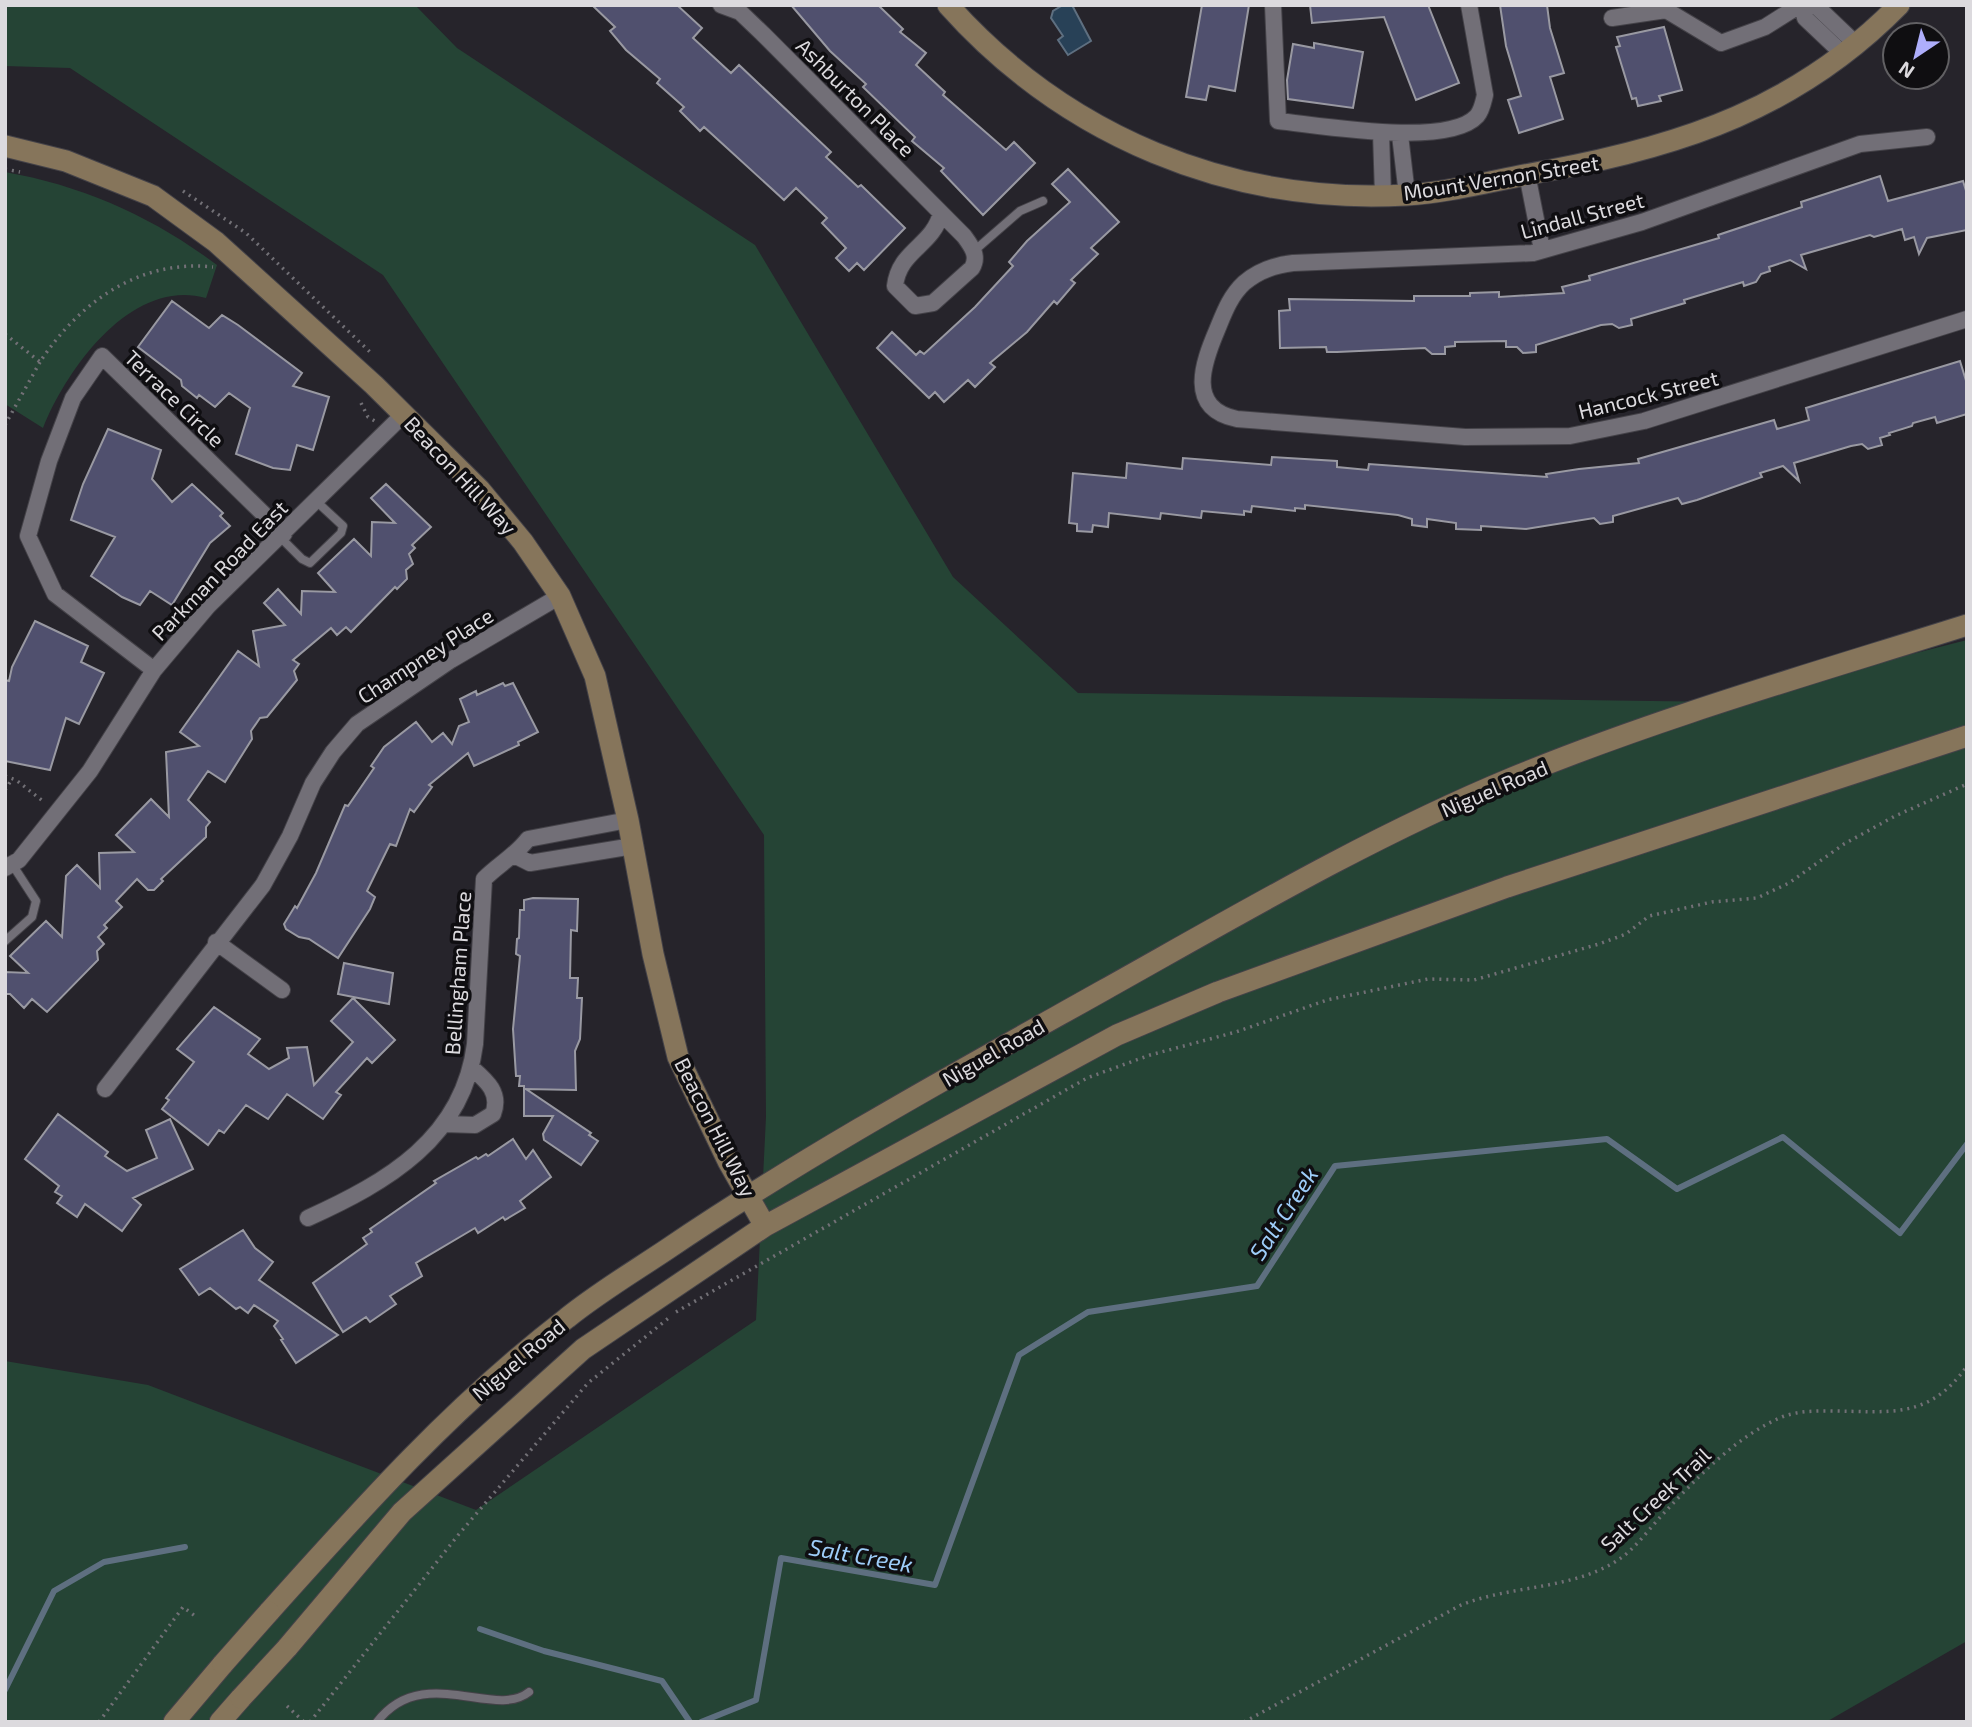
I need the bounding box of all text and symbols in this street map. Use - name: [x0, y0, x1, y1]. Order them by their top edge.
- north arrow: [1881, 21, 1951, 91]
- street label: Ashburton Place: [792, 33, 920, 161]
- text: N: [1894, 57, 1918, 84]
- street label: Mount Vernon Street: [1401, 149, 1601, 205]
- street label: Lindall Street: [1518, 187, 1646, 243]
- street label: Terrace Circle: [120, 344, 230, 452]
- street label: Hancock Street: [1575, 365, 1721, 423]
- street label: Beacon Hill Way: [400, 411, 522, 539]
- street label: Parkman Road East: [146, 495, 292, 645]
- street label: Champney Place: [353, 602, 497, 708]
- street label: Niguel Road: [1437, 754, 1551, 822]
- street label: Bellingham Place: [439, 890, 475, 1056]
- street label: Niguel Road: [937, 1013, 1049, 1091]
- street label: Beacon Hill Way: [670, 1053, 762, 1201]
- water label: Salt Creek: [1243, 1161, 1323, 1265]
- street label: Niguel Road: [466, 1313, 570, 1405]
- street label: Salt Creek Trail: [1595, 1441, 1716, 1556]
- water label: Salt Creek: [807, 1532, 915, 1578]

